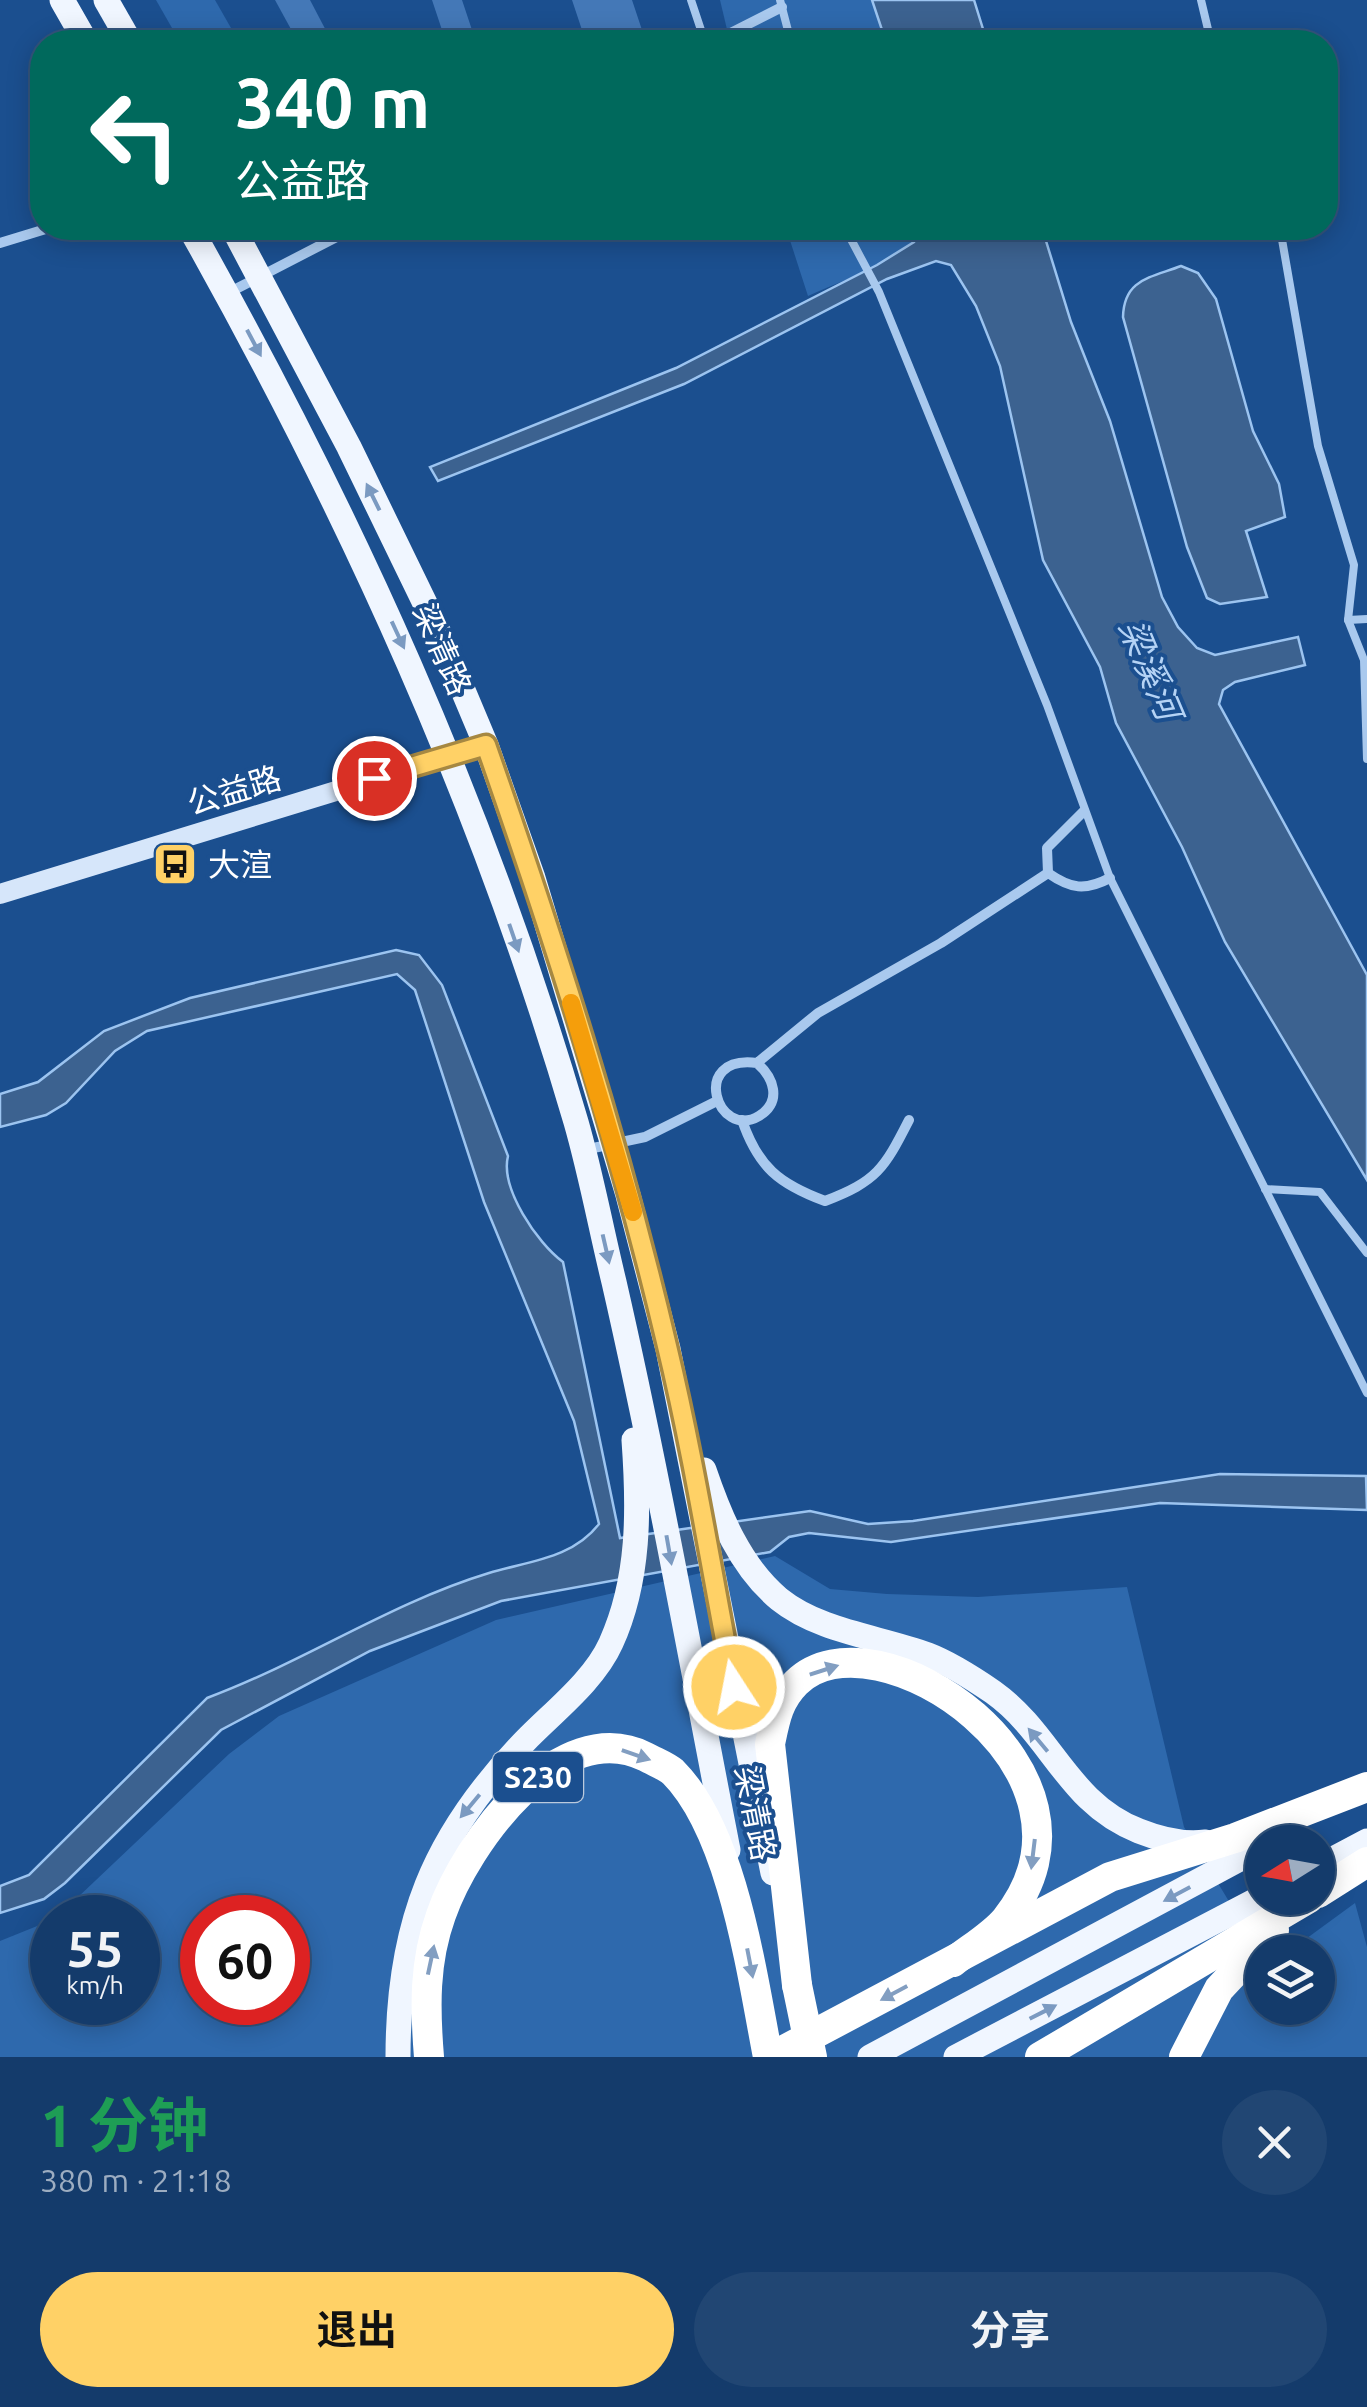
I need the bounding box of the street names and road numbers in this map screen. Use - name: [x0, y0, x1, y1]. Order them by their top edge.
- street label: 梁清路: [407, 598, 479, 700]
- street label: 公益路: [183, 759, 285, 821]
- road number: S230: [493, 1752, 583, 1802]
- street label: 梁清路: [729, 1762, 783, 1864]

